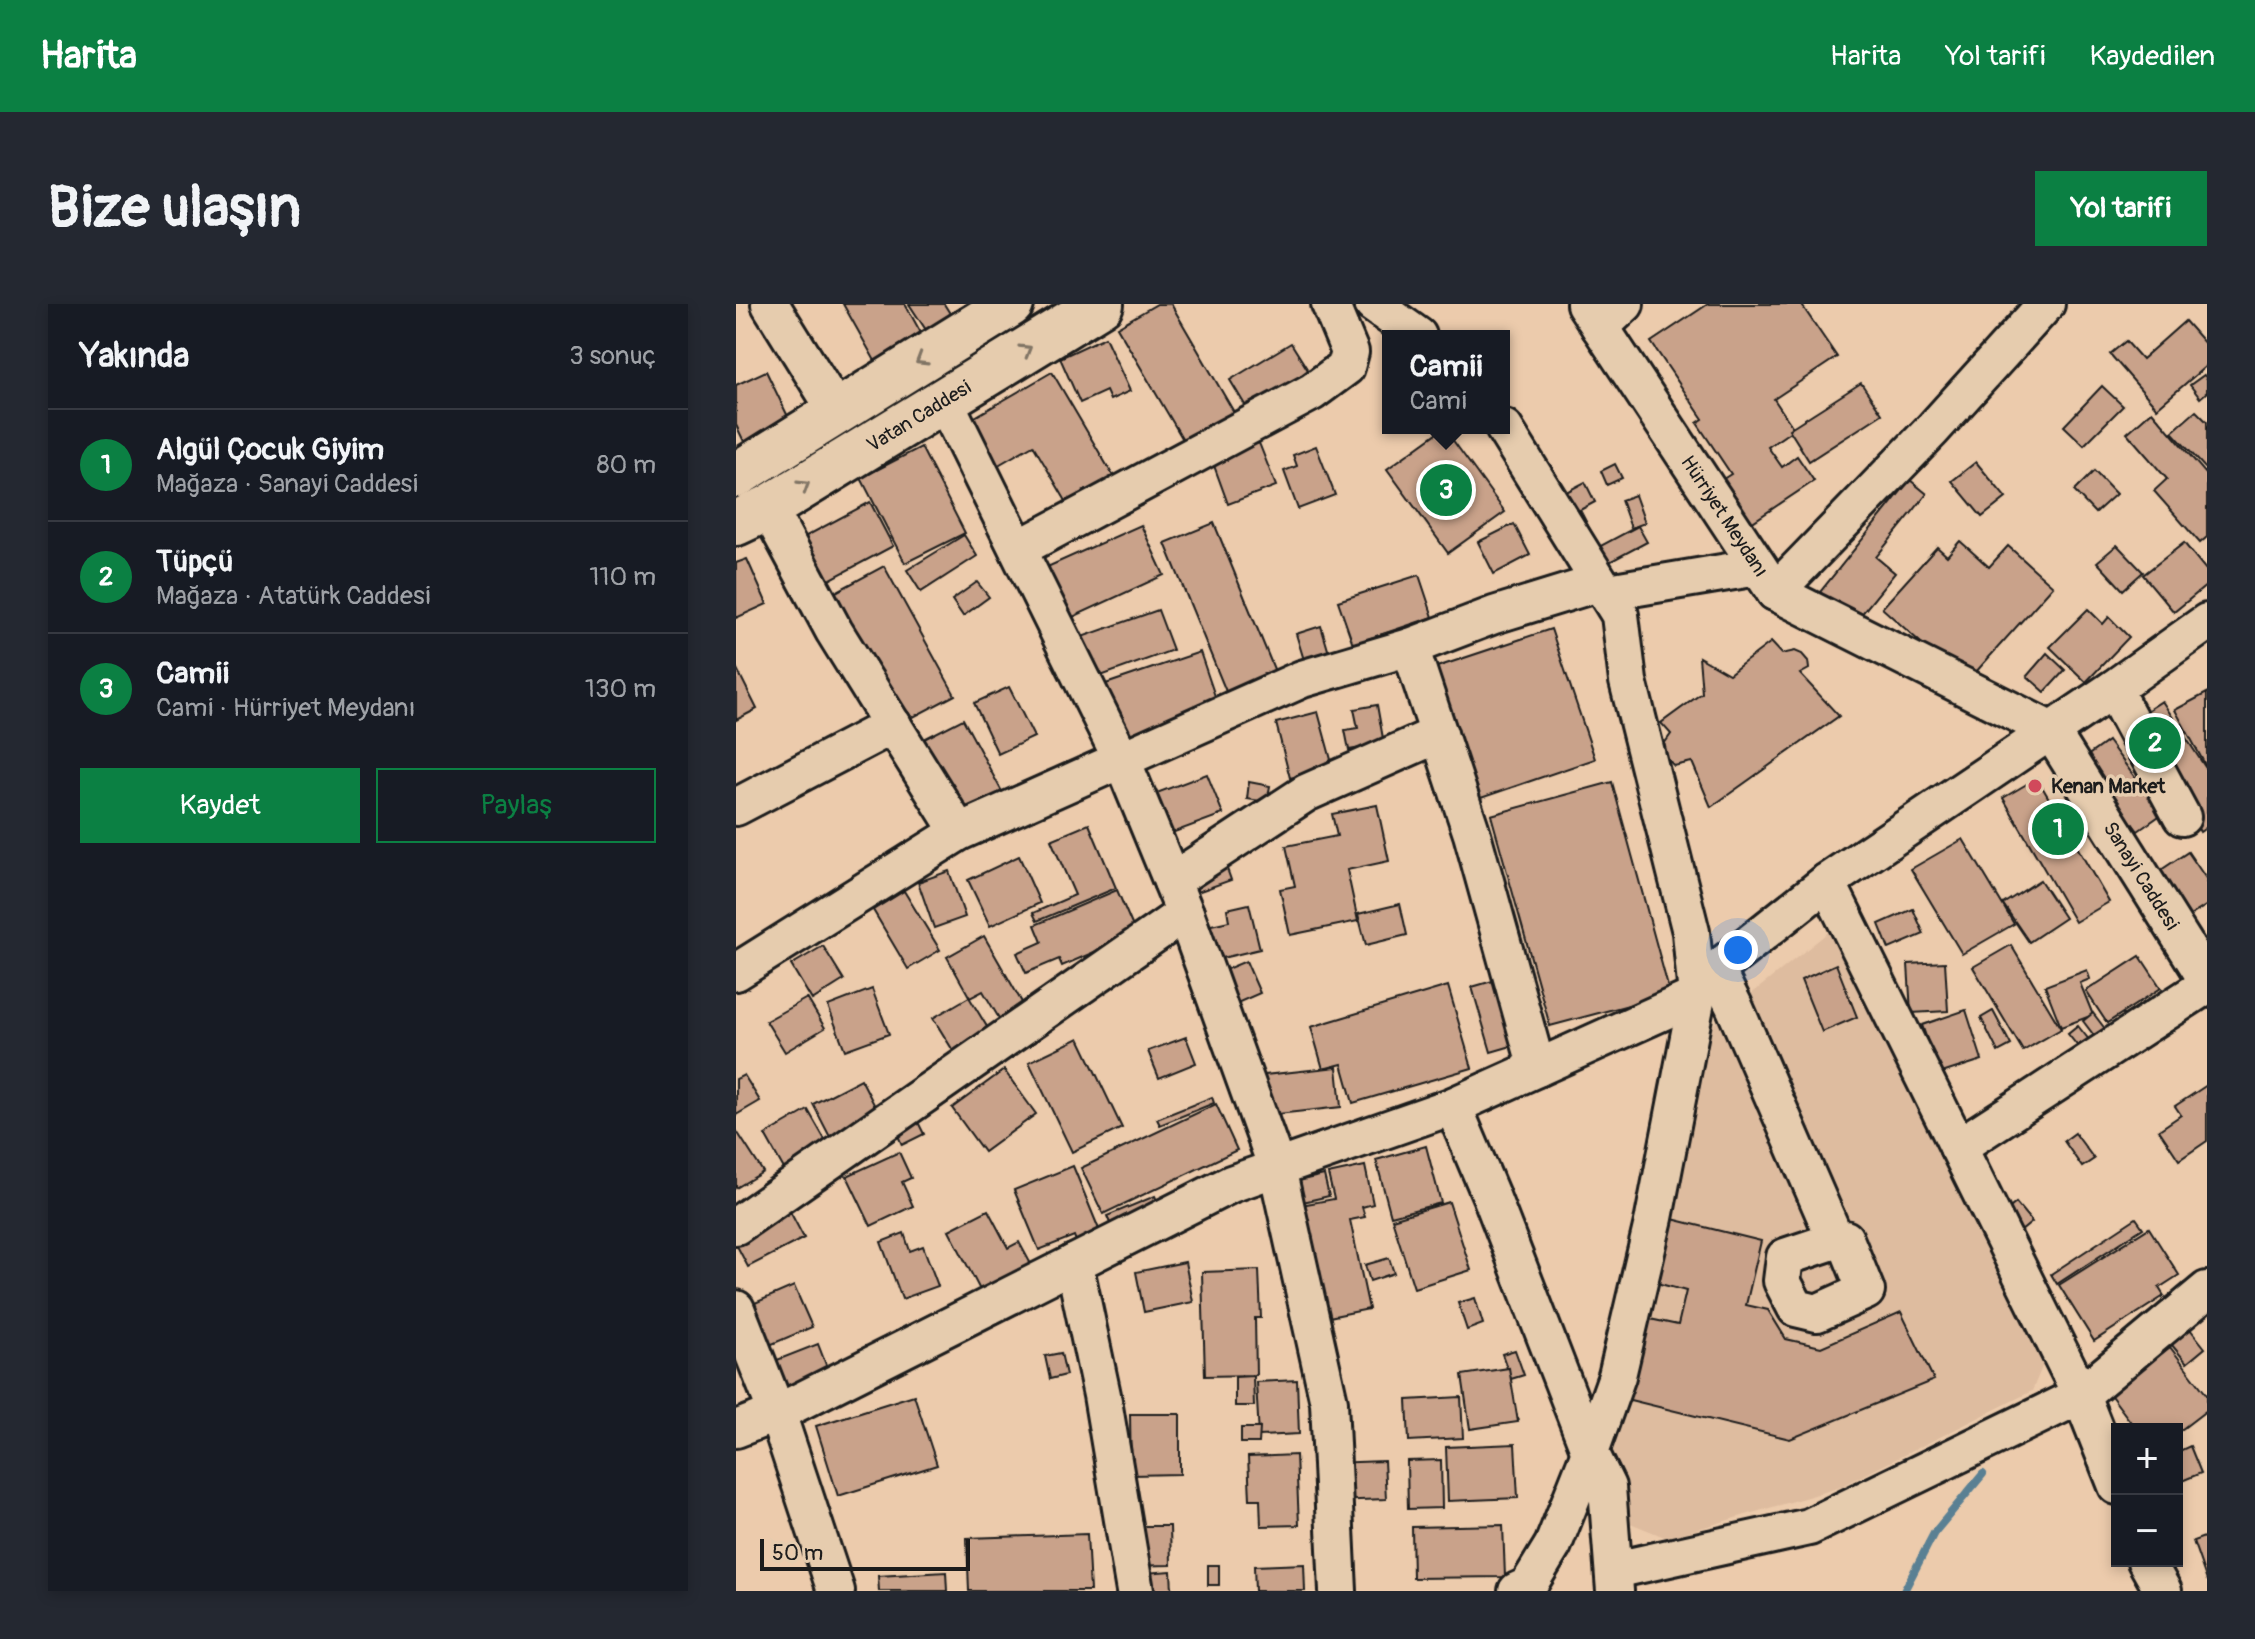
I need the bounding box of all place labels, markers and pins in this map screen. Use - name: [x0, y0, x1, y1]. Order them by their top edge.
- pin: 3: [1420, 460, 1472, 520]
- pin: 2: [2129, 713, 2181, 773]
- place label: Kenan Market: [2051, 774, 2166, 799]
- marker: Kenan Market: [2026, 777, 2044, 795]
- pin: 1: [2032, 799, 2084, 859]

